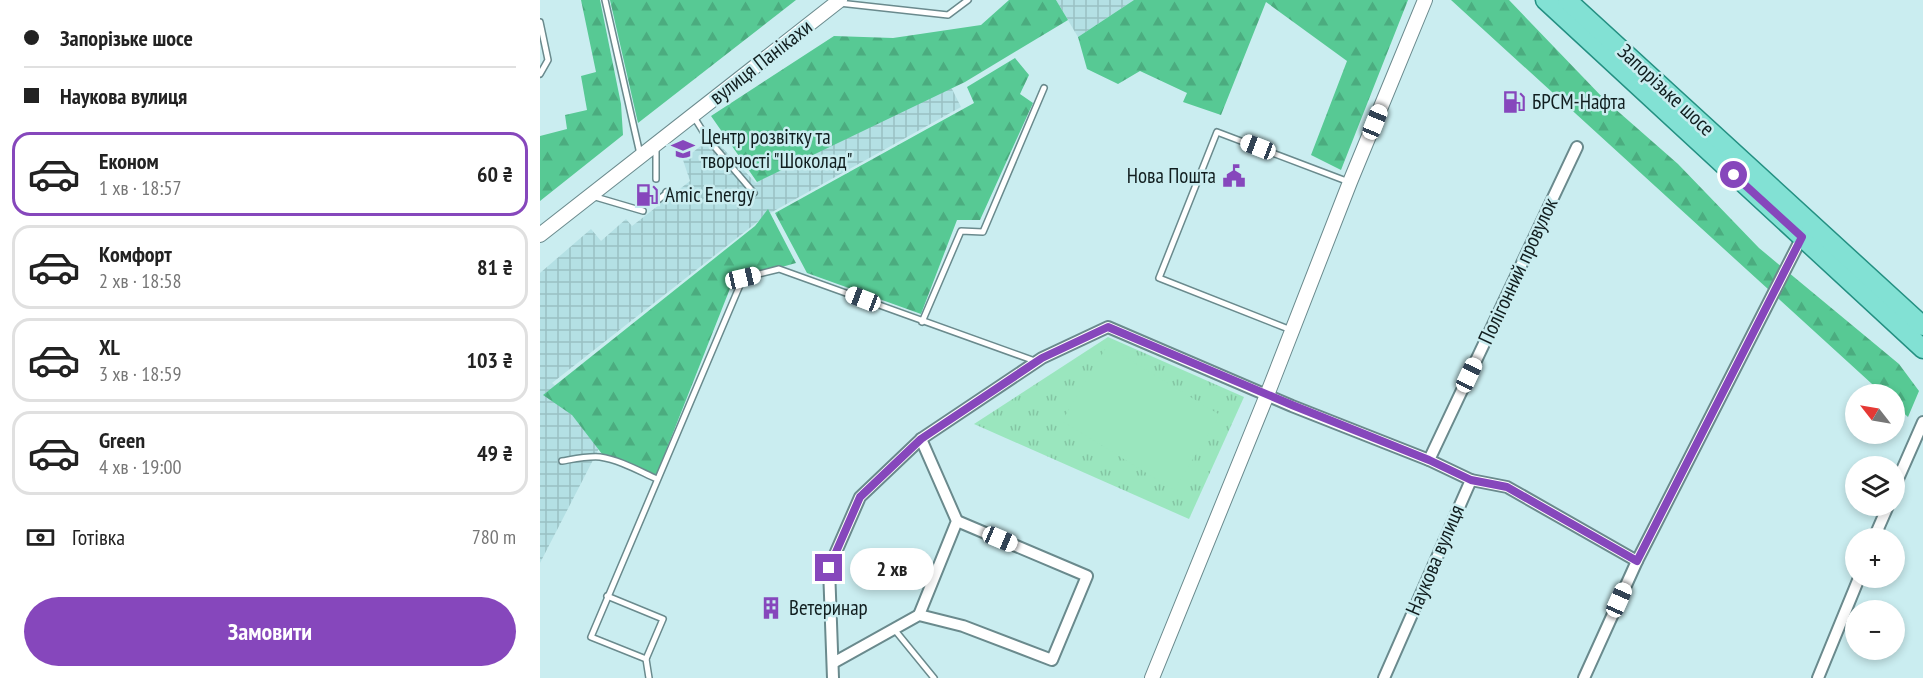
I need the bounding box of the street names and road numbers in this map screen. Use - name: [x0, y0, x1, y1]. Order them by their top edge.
- street label: вулиця Панікахи: [704, 13, 818, 110]
- street label: Запорізьке шосе: [1612, 38, 1721, 141]
- street label: Полігонний провулок: [1472, 193, 1563, 348]
- street label: Наукова вулиця: [1399, 501, 1470, 619]

